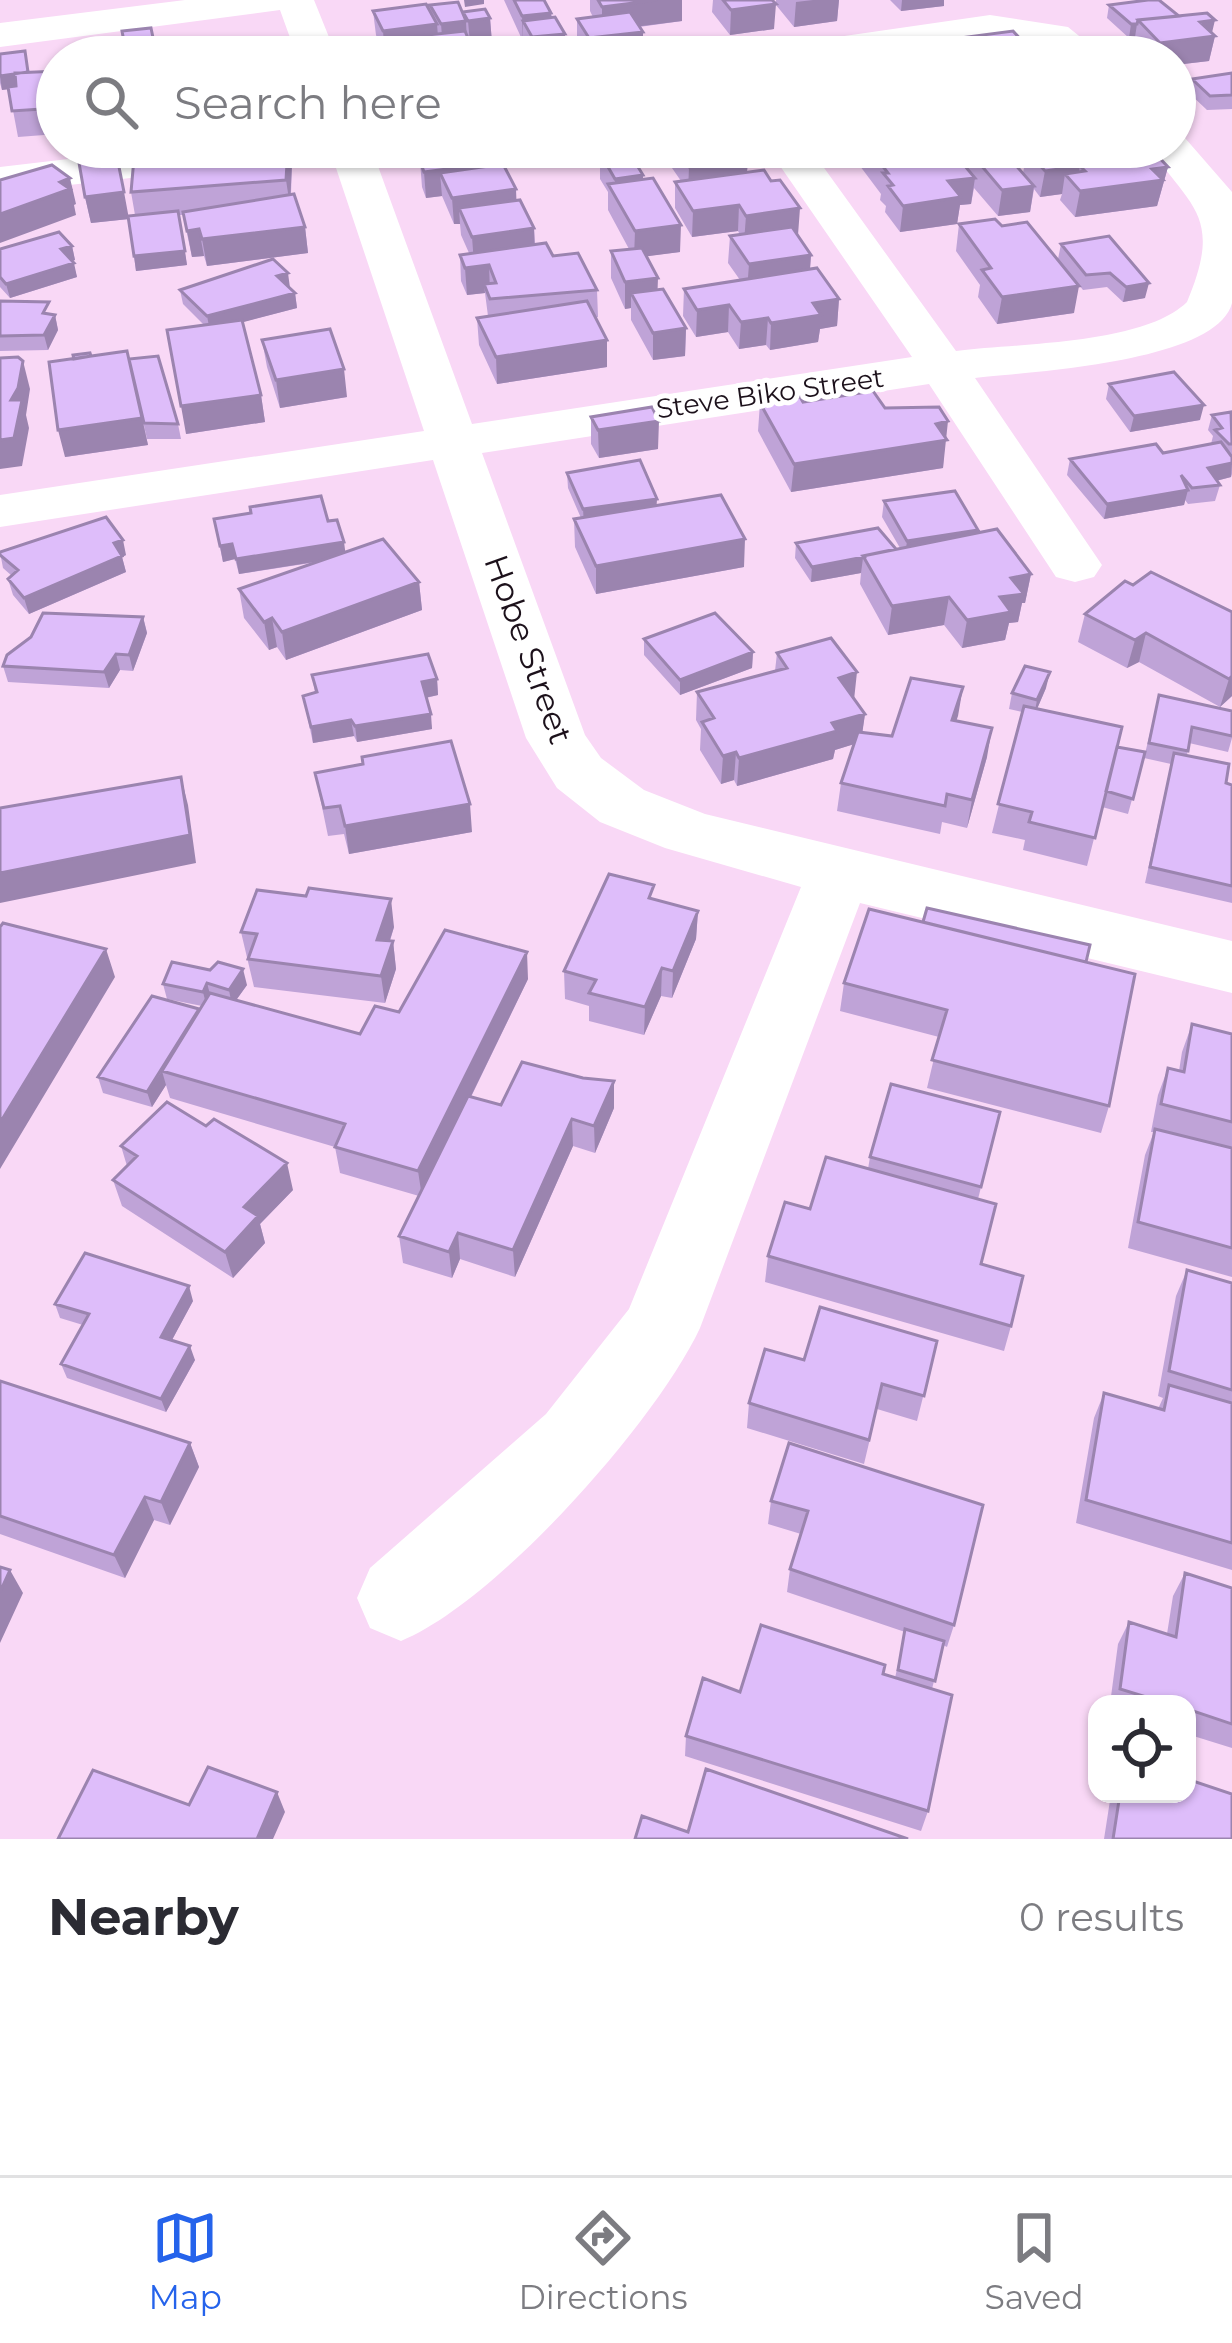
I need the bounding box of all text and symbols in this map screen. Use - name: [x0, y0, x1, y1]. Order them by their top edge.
- search box: [36, 36, 1196, 168]
- icon: search: [78, 69, 144, 135]
- text: Search here: [174, 75, 442, 130]
- street label: Steve Biko Street: [654, 361, 886, 425]
- street label: Hobe Street: [476, 549, 582, 749]
- map controls: [1088, 1695, 1196, 1803]
- button: locate: [1088, 1695, 1196, 1803]
- text: Nearby: [48, 1886, 239, 1948]
- text: 0 results: [1019, 1893, 1184, 1941]
- tab: Map: [148, 2205, 222, 2317]
- tab: Directions: [519, 2205, 688, 2317]
- tab: Saved: [984, 2205, 1084, 2317]

